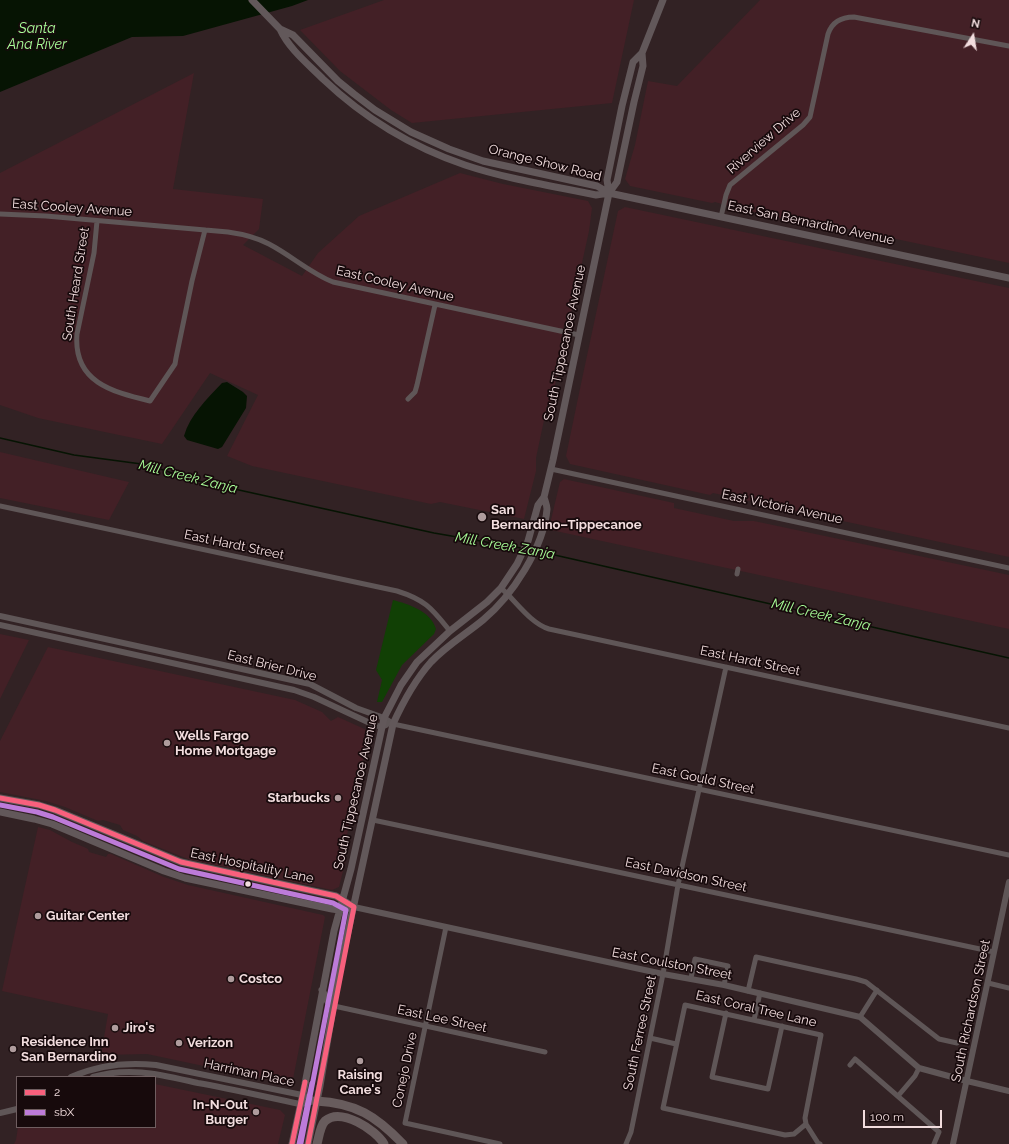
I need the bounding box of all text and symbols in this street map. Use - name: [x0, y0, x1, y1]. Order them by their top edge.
- north arrow: [953, 16, 993, 56]
- text: N: [970, 17, 981, 31]
- water label: Santa Ana River: [7, 21, 67, 54]
- street label: Riverview Drive: [724, 105, 804, 177]
- street label: Orange Show Road: [487, 141, 603, 185]
- street label: East Cooley Avenue: [11, 196, 133, 220]
- street label: East San Bernardino Avenue: [726, 198, 896, 248]
- street label: South Heard Street: [59, 226, 93, 342]
- street label: East Cooley Avenue: [335, 263, 455, 305]
- street label: South Tippecanoe Avenue: [541, 264, 589, 422]
- water label: Mill Creek Zanja: [137, 457, 239, 497]
- street label: East Victoria Avenue: [720, 487, 844, 527]
- place label: San Bernardino–Tippecanoe: [491, 502, 641, 533]
- marker: San Bernardino–Tippecanoe: [476, 511, 488, 523]
- street label: East Hardt Street: [183, 527, 285, 563]
- water label: Mill Creek Zanja: [454, 529, 556, 563]
- water label: Mill Creek Zanja: [770, 595, 872, 635]
- street label: East Hardt Street: [699, 643, 801, 679]
- street label: East Brier Drive: [226, 647, 318, 685]
- street label: South Tippecanoe Avenue: [331, 713, 381, 871]
- place label: Wells Fargo Home Mortgage: [175, 728, 276, 759]
- marker: Wells Fargo Home Mortgage: [162, 738, 172, 748]
- street label: East Gould Street: [650, 760, 756, 798]
- place label: Starbucks: [267, 790, 330, 806]
- marker: Starbucks: [333, 793, 343, 803]
- street label: East Hospitality Lane: [189, 845, 315, 887]
- street label: East Davidson Street: [624, 854, 748, 896]
- unlabelled marker: [243, 879, 253, 889]
- place label: Guitar Center: [46, 908, 130, 924]
- marker: Guitar Center: [33, 911, 43, 921]
- street label: South Richardson Street: [948, 938, 994, 1084]
- street label: East Coulston Street: [611, 945, 733, 983]
- place label: Costco: [239, 971, 282, 987]
- marker: Costco: [226, 974, 236, 984]
- street label: South Ferree Street: [620, 974, 660, 1092]
- street label: East Coral Tree Lane: [694, 987, 818, 1031]
- street label: East Lee Street: [396, 1002, 488, 1036]
- place label: Jiro's: [123, 1020, 155, 1036]
- marker: Jiro's: [110, 1023, 120, 1033]
- street label: Conejo Drive: [389, 1031, 421, 1109]
- place label: Residence Inn San Bernardino: [21, 1034, 117, 1065]
- place label: Verizon: [187, 1035, 233, 1051]
- marker: Verizon: [174, 1038, 184, 1048]
- marker: Residence Inn San Bernardino: [8, 1044, 18, 1054]
- street label: Harriman Place: [202, 1056, 296, 1090]
- marker: Raising Cane's: [355, 1056, 365, 1066]
- place label: Raising Cane's: [337, 1067, 383, 1098]
- legend: [16, 1076, 156, 1128]
- text: 2: [54, 1085, 60, 1099]
- place label: In-N-Out Burger: [193, 1097, 248, 1128]
- scale bar: [865, 1102, 944, 1128]
- text: sbX: [54, 1105, 74, 1119]
- marker: In-N-Out Burger: [251, 1107, 261, 1117]
- text: 100 m: [870, 1110, 904, 1124]

